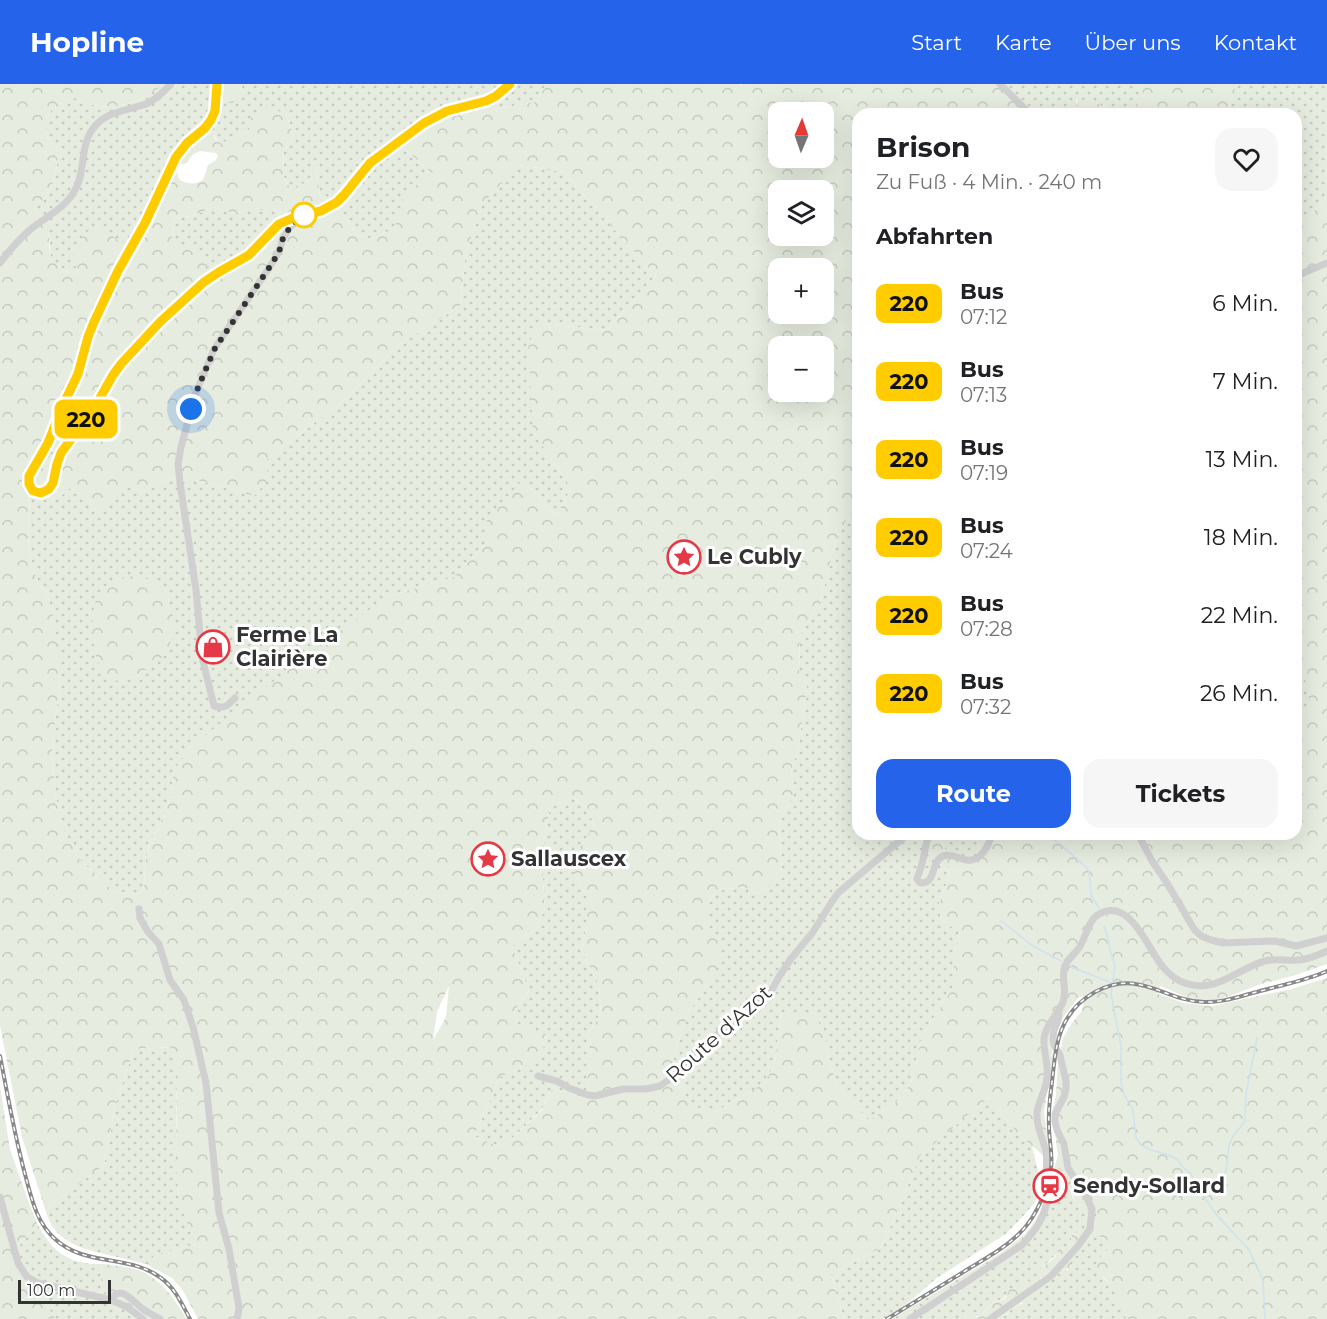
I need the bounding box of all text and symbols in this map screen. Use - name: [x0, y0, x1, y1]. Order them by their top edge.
- text: Hopline: [30, 25, 144, 59]
- text: Start: [911, 30, 962, 55]
- text: Karte: [995, 30, 1052, 55]
- text: Über uns: [1085, 30, 1181, 55]
- text: Kontakt: [1214, 30, 1297, 55]
- north arrow: [768, 102, 834, 168]
- map controls: [768, 102, 834, 402]
- button: heart: [1215, 128, 1278, 191]
- text: Brison: [876, 130, 970, 164]
- text: Zu Fuß · 4 Min. · 240 m: [876, 170, 1102, 194]
- button: layers: [768, 180, 834, 246]
- unlabelled marker: [291, 202, 317, 228]
- text: Abfahrten: [876, 223, 993, 250]
- button: +: [768, 258, 834, 324]
- text: Bus: [960, 278, 1004, 305]
- text: 6 Min.: [1212, 290, 1278, 317]
- text: 220: [889, 291, 929, 316]
- text: 07:12: [960, 305, 1007, 329]
- button: −: [768, 336, 834, 402]
- text: Bus: [960, 356, 1004, 383]
- text: 7 Min.: [1213, 368, 1278, 395]
- text: 220: [889, 369, 929, 394]
- text: 07:13: [960, 383, 1007, 407]
- your location: [176, 394, 206, 424]
- line badge: 220: [52, 400, 121, 438]
- text: 220: [66, 407, 106, 432]
- text: Bus: [960, 434, 1004, 461]
- text: 13 Min.: [1205, 446, 1278, 473]
- text: 220: [889, 447, 929, 472]
- text: 07:19: [960, 461, 1008, 485]
- text: Bus: [960, 512, 1004, 539]
- text: 18 Min.: [1204, 524, 1278, 551]
- text: 220: [889, 525, 929, 550]
- place icon: Le Cubly: [666, 539, 702, 575]
- text: 07:24: [960, 539, 1013, 563]
- place label: Le Cubly: [707, 544, 802, 569]
- text: Bus: [960, 590, 1004, 617]
- text: 22 Min.: [1201, 602, 1278, 629]
- text: 220: [889, 603, 929, 628]
- text: 07:28: [960, 617, 1013, 641]
- place label: Ferme La Clairière: [236, 622, 338, 671]
- shop icon: Ferme La Clairière: [195, 629, 231, 665]
- text: Bus: [960, 668, 1004, 695]
- text: 26 Min.: [1200, 680, 1278, 707]
- text: 220: [889, 681, 929, 706]
- text: 07:32: [960, 695, 1011, 719]
- button: Route: [876, 759, 1071, 828]
- button: Tickets: [1083, 759, 1278, 828]
- place icon: Sallauscex: [470, 841, 506, 877]
- place label: Sallauscex: [511, 846, 627, 871]
- street label: Route d'Azot: [661, 980, 777, 1088]
- station icon: Sendy-Sollard: [1032, 1168, 1068, 1204]
- place label: Sendy-Sollard: [1073, 1173, 1225, 1198]
- scale bar: [18, 1277, 111, 1304]
- text: 100 m: [27, 1281, 75, 1300]

